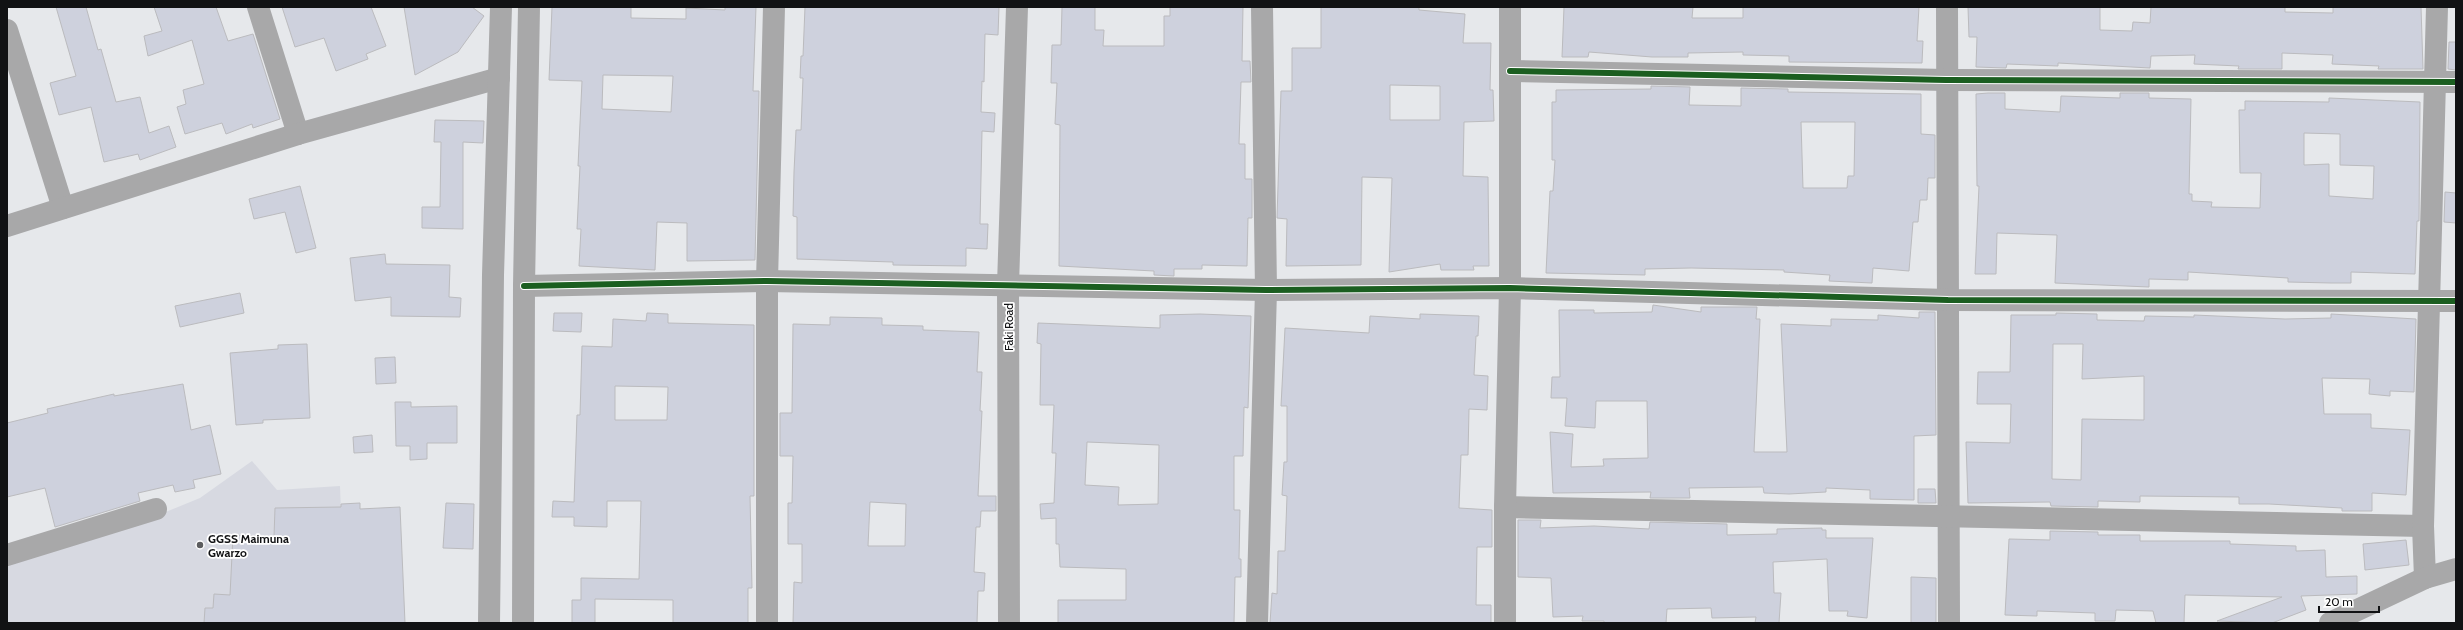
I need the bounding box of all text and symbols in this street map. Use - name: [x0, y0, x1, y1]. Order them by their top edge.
- street label: Faki Road: [1001, 303, 1016, 351]
- place label: GGSS Maimuna Gwarzo: [208, 531, 289, 560]
- marker: GGSS Maimuna Gwarzo: [195, 540, 205, 550]
- scale bar: [2319, 588, 2379, 614]
- text: 20 m: [2325, 594, 2353, 609]

